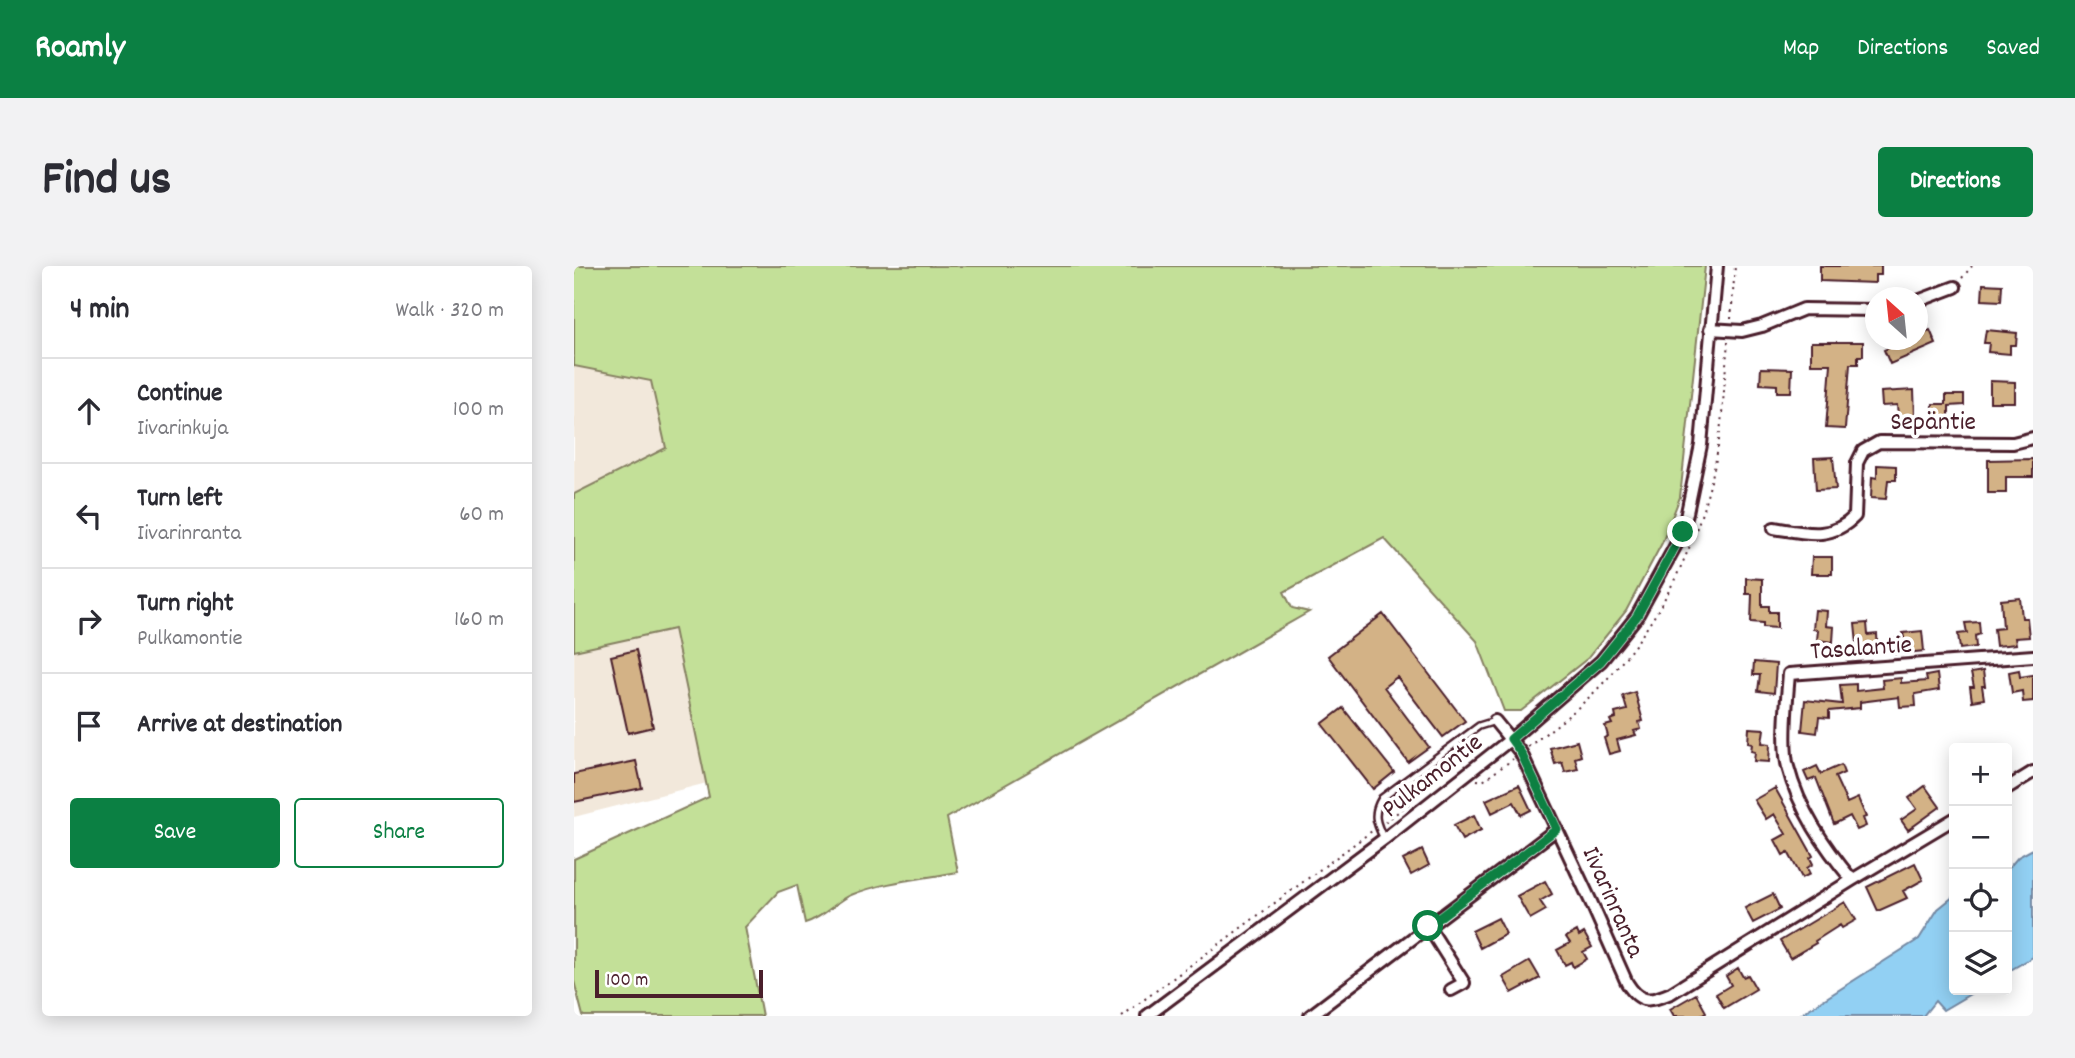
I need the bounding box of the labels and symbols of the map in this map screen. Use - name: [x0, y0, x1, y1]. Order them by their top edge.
- north arrow: [1865, 287, 1928, 350]
- street label: Sepäntie: [1890, 405, 1976, 442]
- route end: [1667, 516, 1698, 547]
- street label: Tasalantie: [1809, 627, 1913, 672]
- street label: Pulkamontie: [1375, 725, 1492, 828]
- street label: Iivarinranta: [1571, 841, 1653, 965]
- route start: [1412, 910, 1443, 941]
- scale bar: [595, 967, 763, 999]

